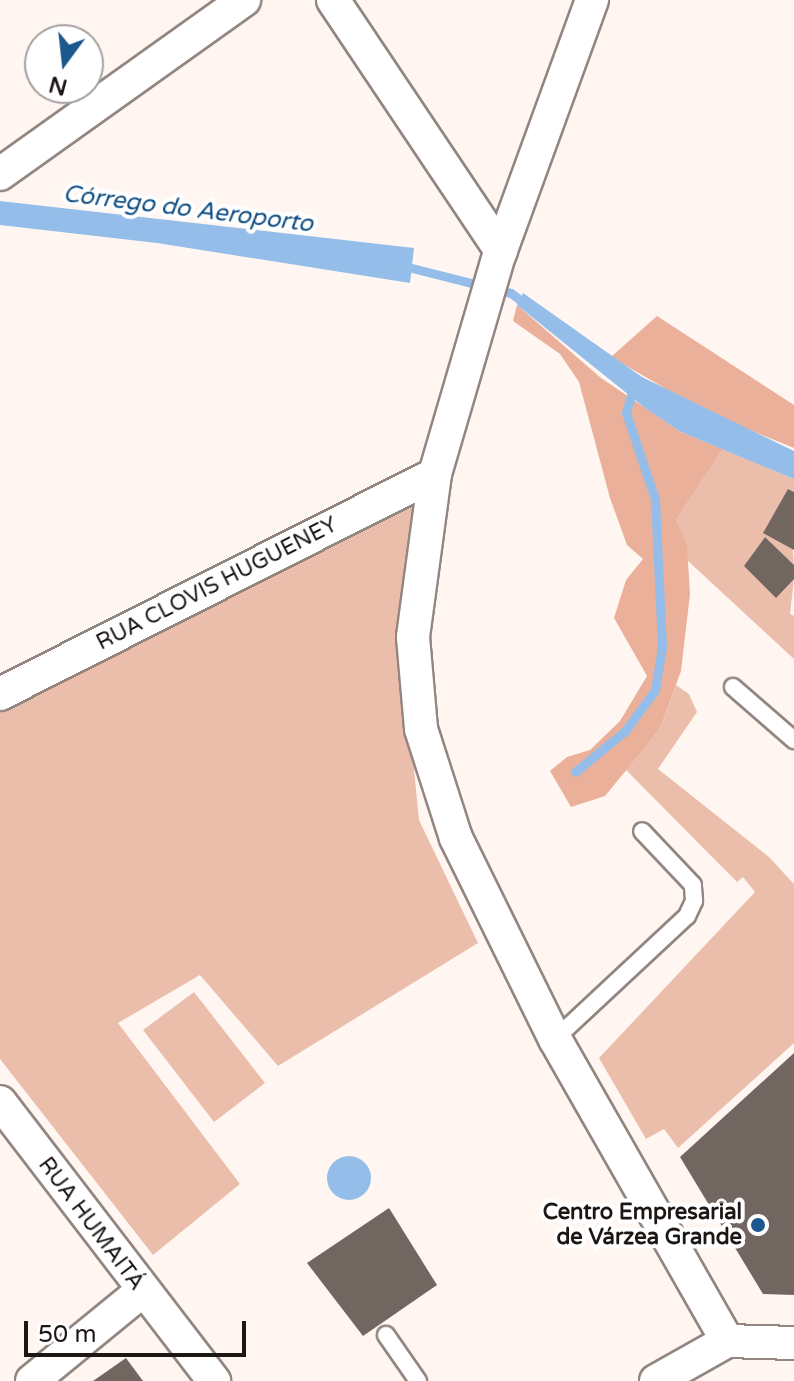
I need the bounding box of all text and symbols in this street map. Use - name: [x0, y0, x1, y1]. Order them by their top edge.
- north arrow: [24, 24, 104, 104]
- text: N: [46, 70, 70, 100]
- water label: Córrego do Aeroporto: [61, 179, 315, 239]
- street label: RUA CLOVIS HUGUENEY: [92, 512, 342, 656]
- street label: RUA HUMAITÁ: [32, 1152, 150, 1296]
- place label: Centro Empresarial de Várzea Grande: [543, 1199, 742, 1250]
- marker: Centro Empresarial de Várzea Grande: [749, 1216, 767, 1234]
- scale bar: [28, 1305, 250, 1355]
- text: 50 m: [38, 1320, 96, 1349]

